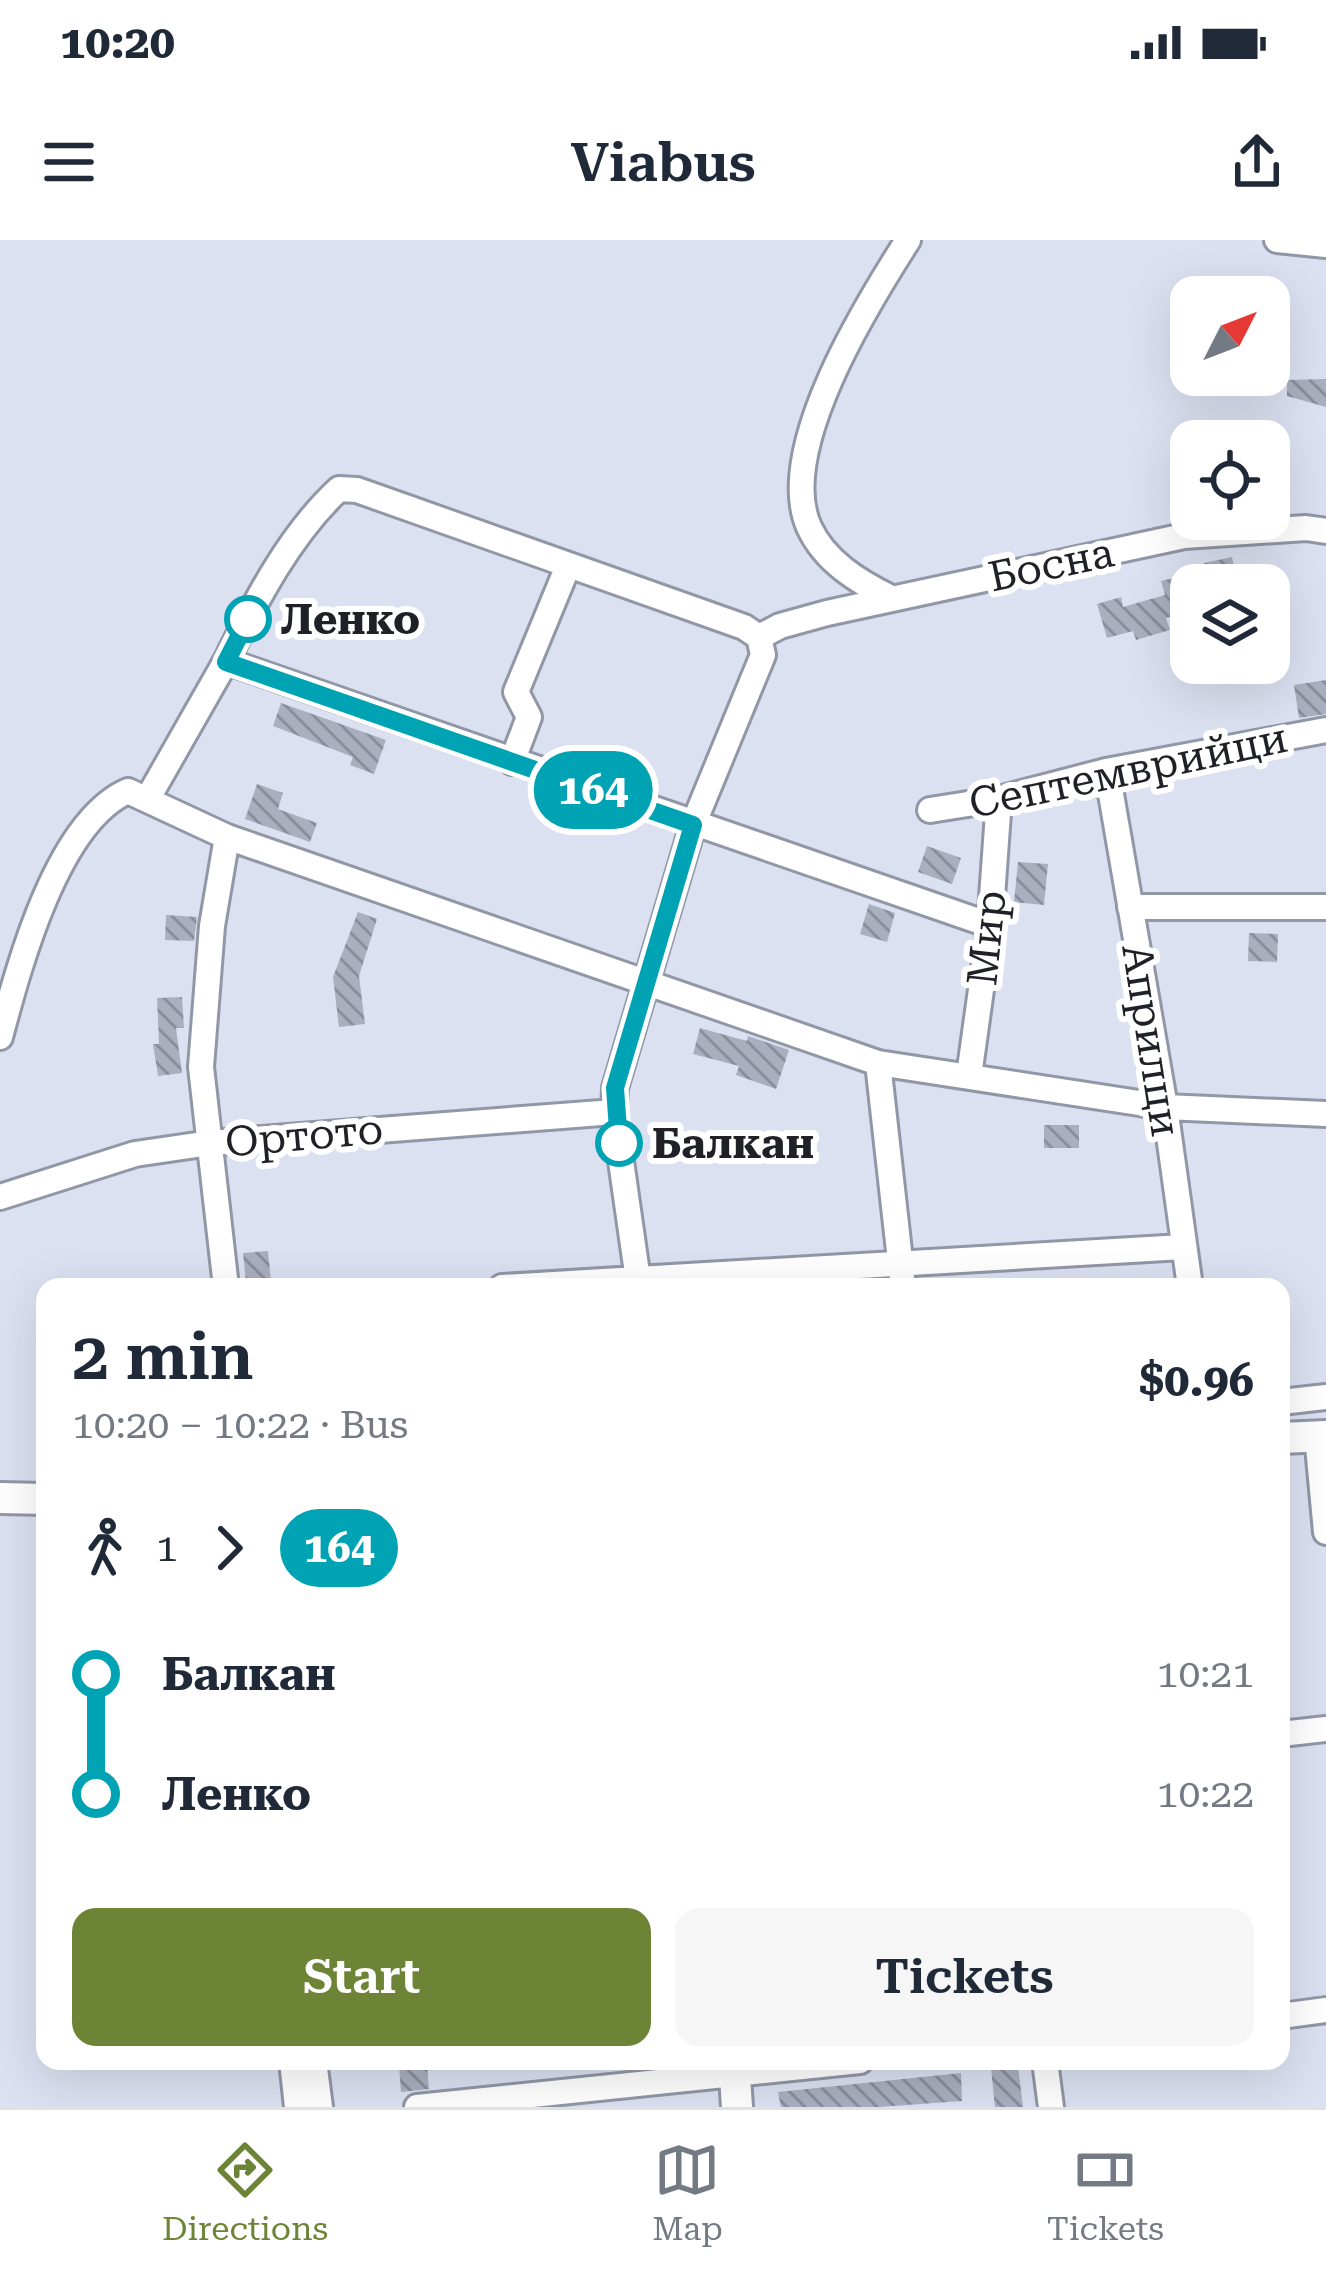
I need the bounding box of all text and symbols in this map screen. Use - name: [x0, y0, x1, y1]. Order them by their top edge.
- text: 10:20: [60, 16, 175, 69]
- icon: menu: [36, 129, 102, 195]
- icon: share: [1224, 129, 1290, 195]
- text: Viabus: [570, 131, 756, 194]
- north arrow: [1170, 276, 1290, 396]
- map controls: [1170, 276, 1290, 684]
- button: locate: [1170, 420, 1290, 540]
- street label: Босна: [984, 527, 1118, 602]
- button: layers: [1170, 564, 1290, 684]
- place label: Ленко: [281, 595, 420, 644]
- marker: Ленко: [226, 597, 270, 641]
- street label: Септемврийци: [965, 713, 1292, 828]
- line badge: 164: [524, 751, 662, 829]
- text: 164: [558, 765, 628, 814]
- street label: Мир: [957, 888, 1016, 988]
- street label: Априлци: [1112, 940, 1191, 1140]
- street label: Ортото: [223, 1104, 385, 1167]
- place label: Балкан: [652, 1119, 814, 1168]
- marker: Балкан: [597, 1121, 641, 1165]
- text: 2 min: [72, 1318, 254, 1395]
- text: $0.96: [1139, 1354, 1254, 1407]
- text: 10:20 – 10:22 · Bus: [72, 1402, 408, 1448]
- icon: walk: [72, 1515, 138, 1581]
- icon: forward: [196, 1515, 262, 1581]
- text: 164: [304, 1523, 374, 1572]
- text: 1: [156, 1525, 178, 1571]
- text: Балкан: [162, 1648, 336, 1701]
- text: 10:21: [1157, 1651, 1254, 1697]
- text: Ленко: [162, 1768, 311, 1821]
- text: 10:22: [1157, 1771, 1254, 1817]
- button: Start: [72, 1908, 651, 2046]
- button: Tickets: [675, 1908, 1254, 2046]
- tab: Directions: [162, 2137, 328, 2248]
- tab: Map: [652, 2137, 723, 2248]
- tab: Tickets: [1047, 2137, 1164, 2248]

